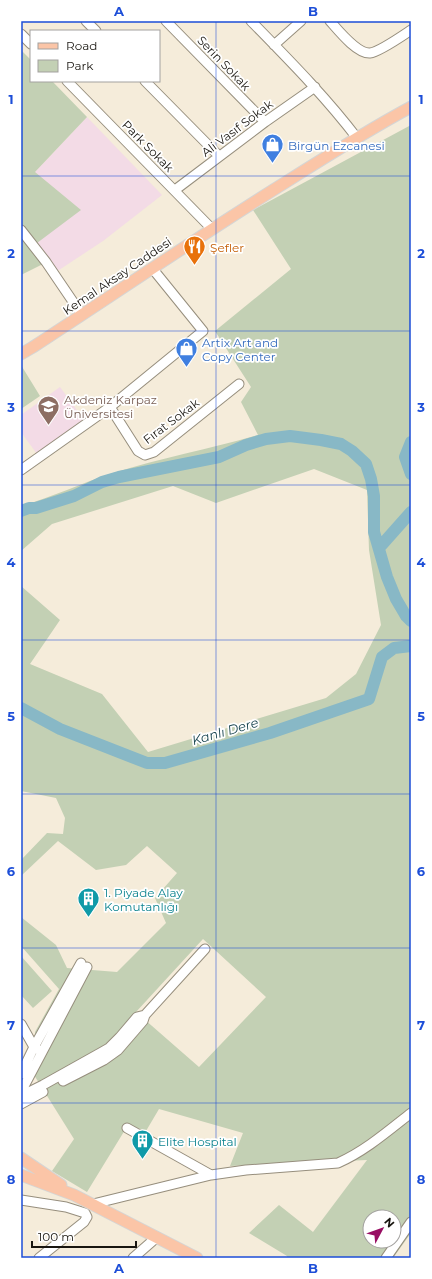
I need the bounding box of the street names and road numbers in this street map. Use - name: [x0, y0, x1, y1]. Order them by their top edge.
- street label: Serin Sokak: [194, 33, 254, 94]
- street label: Ali Vasıf Sokak: [198, 96, 276, 160]
- street label: Park Sokak: [119, 117, 177, 175]
- street label: Kemal Aksay Caddesi: [60, 234, 174, 318]
- street label: Fırat Sokak: [140, 395, 203, 447]

